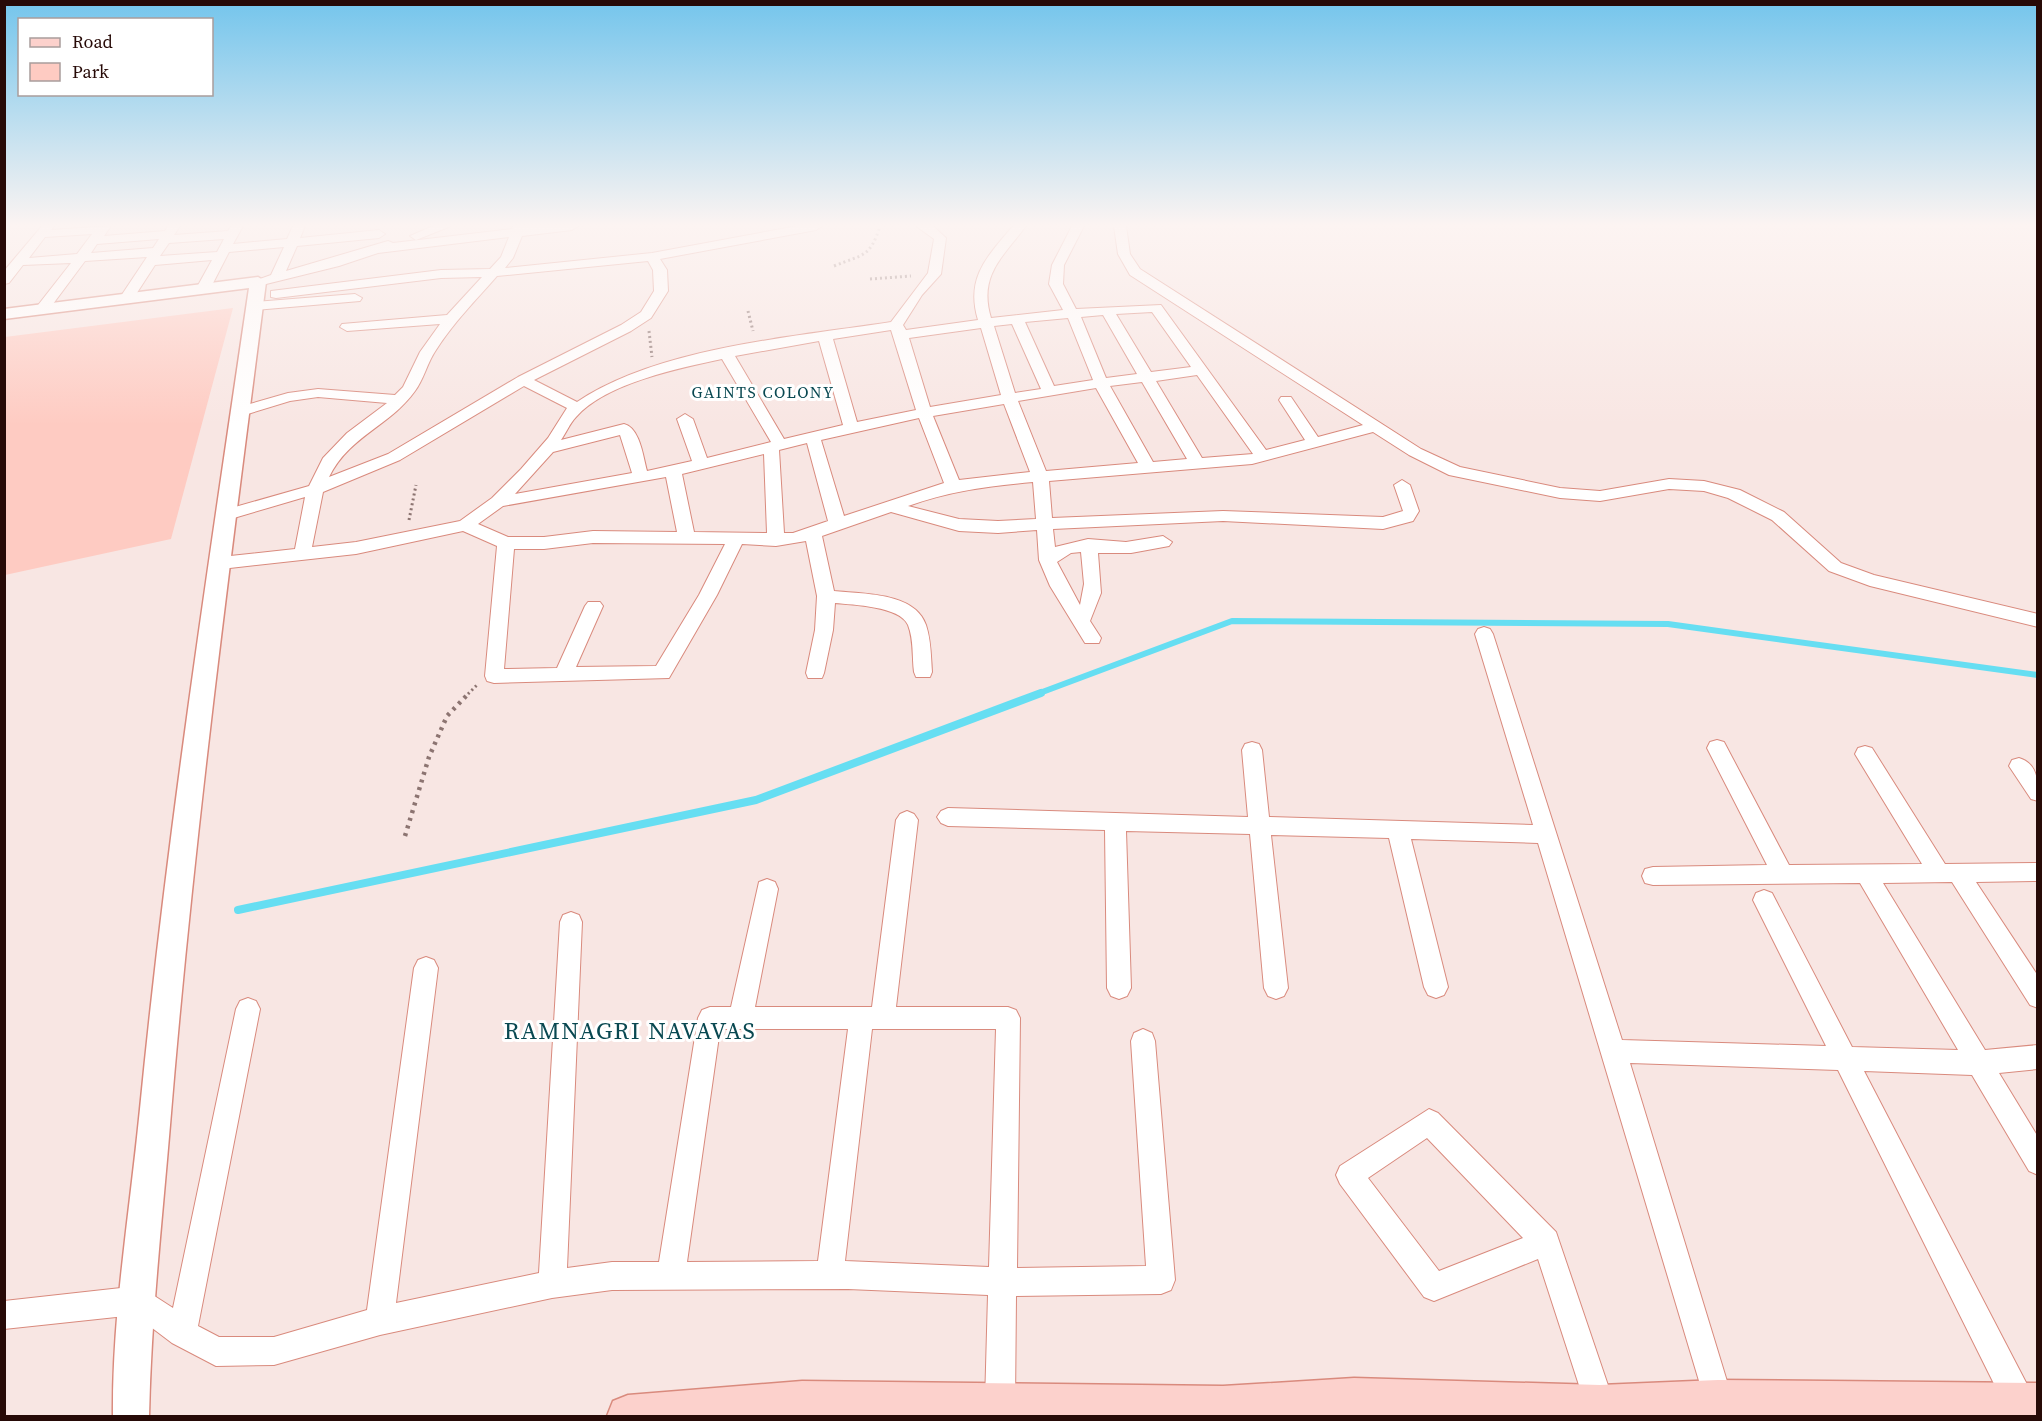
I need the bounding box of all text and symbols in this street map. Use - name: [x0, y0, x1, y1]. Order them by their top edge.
- legend: [18, 18, 213, 96]
- text: Road: [72, 29, 113, 54]
- text: Park: [72, 59, 109, 84]
- district label: GAINTS COLONY: [691, 381, 835, 403]
- district label: RAMNAGRI NAVAVAS: [504, 1014, 756, 1047]

